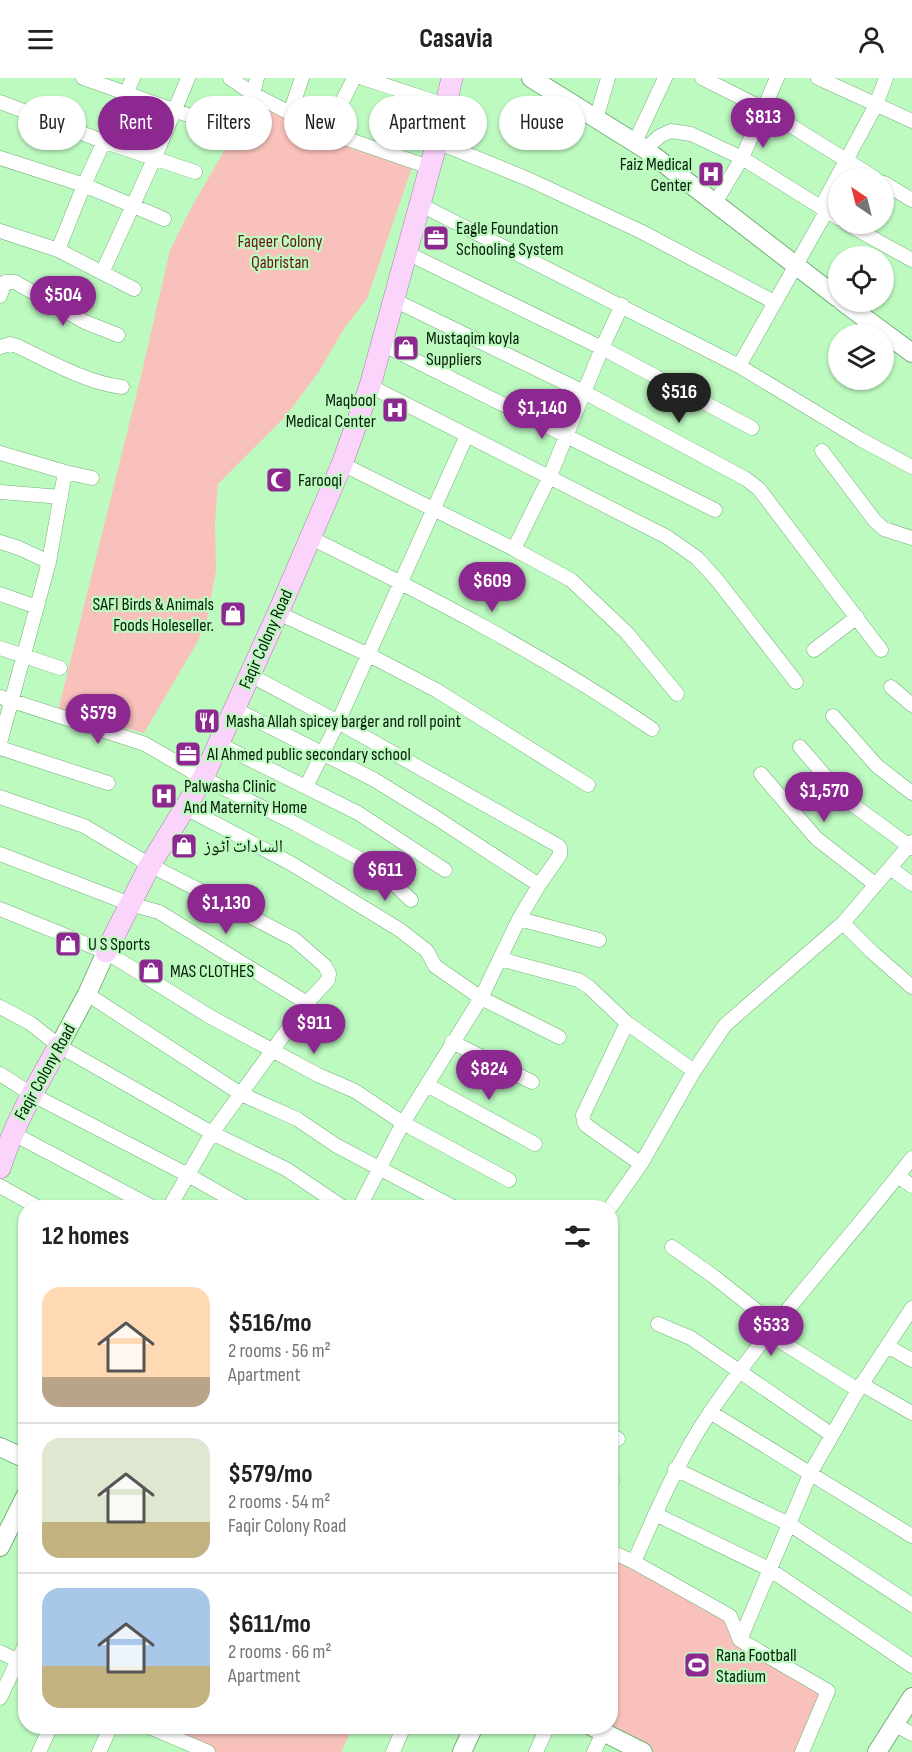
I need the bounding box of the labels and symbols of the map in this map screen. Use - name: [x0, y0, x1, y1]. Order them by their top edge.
- pin: $813: [727, 98, 799, 149]
- place label: Faiz Medical Center: [620, 154, 692, 196]
- hospital icon: Faiz Medical Center: [696, 159, 726, 189]
- north arrow: [828, 168, 894, 234]
- place label: Eagle Foundation Schooling System: [456, 218, 564, 260]
- office icon: Eagle Foundation Schooling System: [421, 223, 451, 253]
- park label: Faqeer Colony Qabristan: [238, 231, 322, 273]
- pin: $504: [27, 276, 99, 327]
- place label: Mustaqim koyla Suppliers: [426, 328, 519, 370]
- shop icon: Mustaqim koyla Suppliers: [391, 333, 421, 363]
- pin: $516: [643, 373, 715, 424]
- pin: $1,140: [493, 389, 591, 440]
- place label: Maqbool Medical Center: [286, 390, 376, 432]
- hospital icon: Maqbool Medical Center: [380, 395, 410, 425]
- mosque icon: Farooqi: [264, 465, 294, 495]
- place label: Farooqi: [298, 470, 342, 491]
- pin: $609: [456, 562, 528, 613]
- street label: Faqir Colony Road: [235, 586, 297, 692]
- place label: SAFI Birds & Animals Foods Holeseller.: [93, 594, 214, 636]
- shop icon: SAFI Birds & Animals Foods Holeseller.: [218, 599, 248, 629]
- pin: $579: [62, 694, 134, 745]
- restaurant icon: Masha Allah spicey barger and roll point: [192, 706, 222, 736]
- place label: Masha Allah spicey barger and roll point: [226, 711, 461, 732]
- office icon: Al Ahmed public secondary school: [173, 739, 203, 769]
- place label: Al Ahmed public secondary school: [206, 744, 411, 765]
- pin: $1,570: [775, 772, 873, 823]
- place label: Palwasha Clinic And Maternity Home: [183, 776, 307, 818]
- hospital icon: Palwasha Clinic And Maternity Home: [149, 781, 179, 811]
- shop icon: السادات آٹوز: [169, 831, 199, 861]
- place label: السادات آٹوز: [203, 836, 283, 857]
- pin: $611: [349, 851, 421, 902]
- pin: $1,130: [177, 884, 275, 935]
- shop icon: U S Sports: [53, 929, 83, 959]
- place label: U S Sports: [88, 934, 150, 955]
- shop icon: MAS CLOTHES: [136, 956, 166, 986]
- place label: MAS CLOTHES: [170, 961, 254, 982]
- pin: $911: [278, 1004, 350, 1055]
- street label: Faqir Colony Road: [10, 1020, 80, 1124]
- pin: $824: [453, 1050, 525, 1101]
- pin: $533: [735, 1306, 807, 1357]
- place label: Rana Football Stadium: [716, 1645, 797, 1687]
- sports icon: Rana Football Stadium: [682, 1650, 712, 1680]

